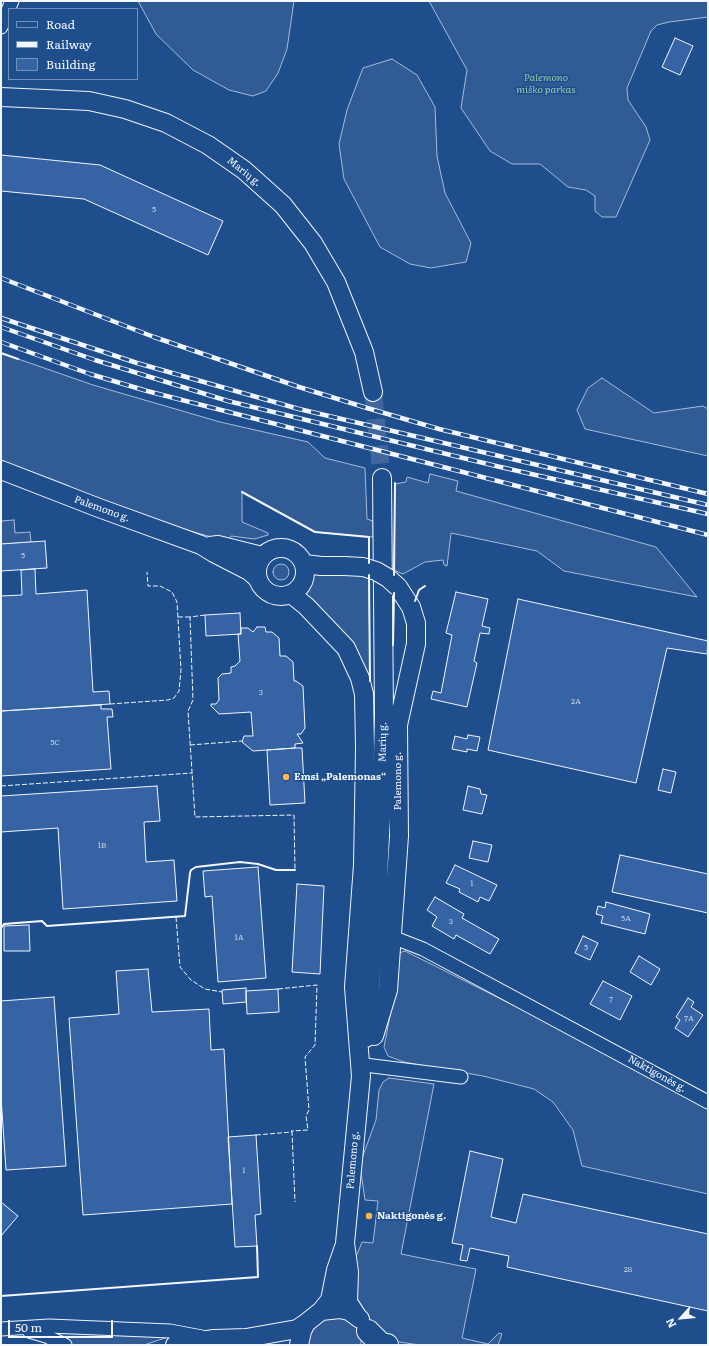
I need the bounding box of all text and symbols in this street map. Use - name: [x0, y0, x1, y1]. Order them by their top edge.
- legend: [8, 8, 138, 80]
- text: Road: [46, 15, 75, 33]
- text: Railway: [46, 35, 92, 53]
- text: Building: [46, 55, 95, 73]
- park label: Palemono miško parkas: [516, 72, 576, 96]
- street label: Marių g.: [225, 155, 263, 189]
- house number: 5: [152, 205, 156, 215]
- street label: Palemono g.: [72, 493, 132, 525]
- house number: 5: [21, 551, 25, 561]
- house number: 3: [259, 688, 263, 698]
- house number: 2A: [571, 697, 581, 707]
- street label: Marių g.: [377, 722, 389, 762]
- house number: 5C: [50, 738, 60, 748]
- street label: Palemono g.: [392, 752, 404, 810]
- place label: Emsi „Palemonas“: [294, 771, 386, 783]
- marker: Emsi „Palemonas“: [281, 772, 291, 782]
- house number: 1B: [98, 841, 106, 851]
- house number: 1: [470, 879, 474, 889]
- house number: 5A: [621, 914, 631, 924]
- house number: 3: [449, 917, 453, 927]
- house number: 1A: [234, 933, 244, 943]
- house number: 5: [584, 943, 588, 953]
- house number: 7: [609, 995, 613, 1005]
- house number: 7A: [684, 1014, 694, 1024]
- street label: Naktigonės g.: [626, 1053, 688, 1095]
- street label: Palemono g.: [344, 1130, 362, 1190]
- house number: 1: [242, 1166, 246, 1176]
- place label: Naktigonės g.: [377, 1210, 446, 1222]
- marker: Naktigonės g.: [364, 1211, 374, 1221]
- house number: 28: [624, 1265, 632, 1275]
- north arrow: [661, 1298, 701, 1338]
- scale bar: [10, 1312, 115, 1338]
- text: N: [661, 1316, 680, 1331]
- text: 50 m: [15, 1318, 42, 1336]

